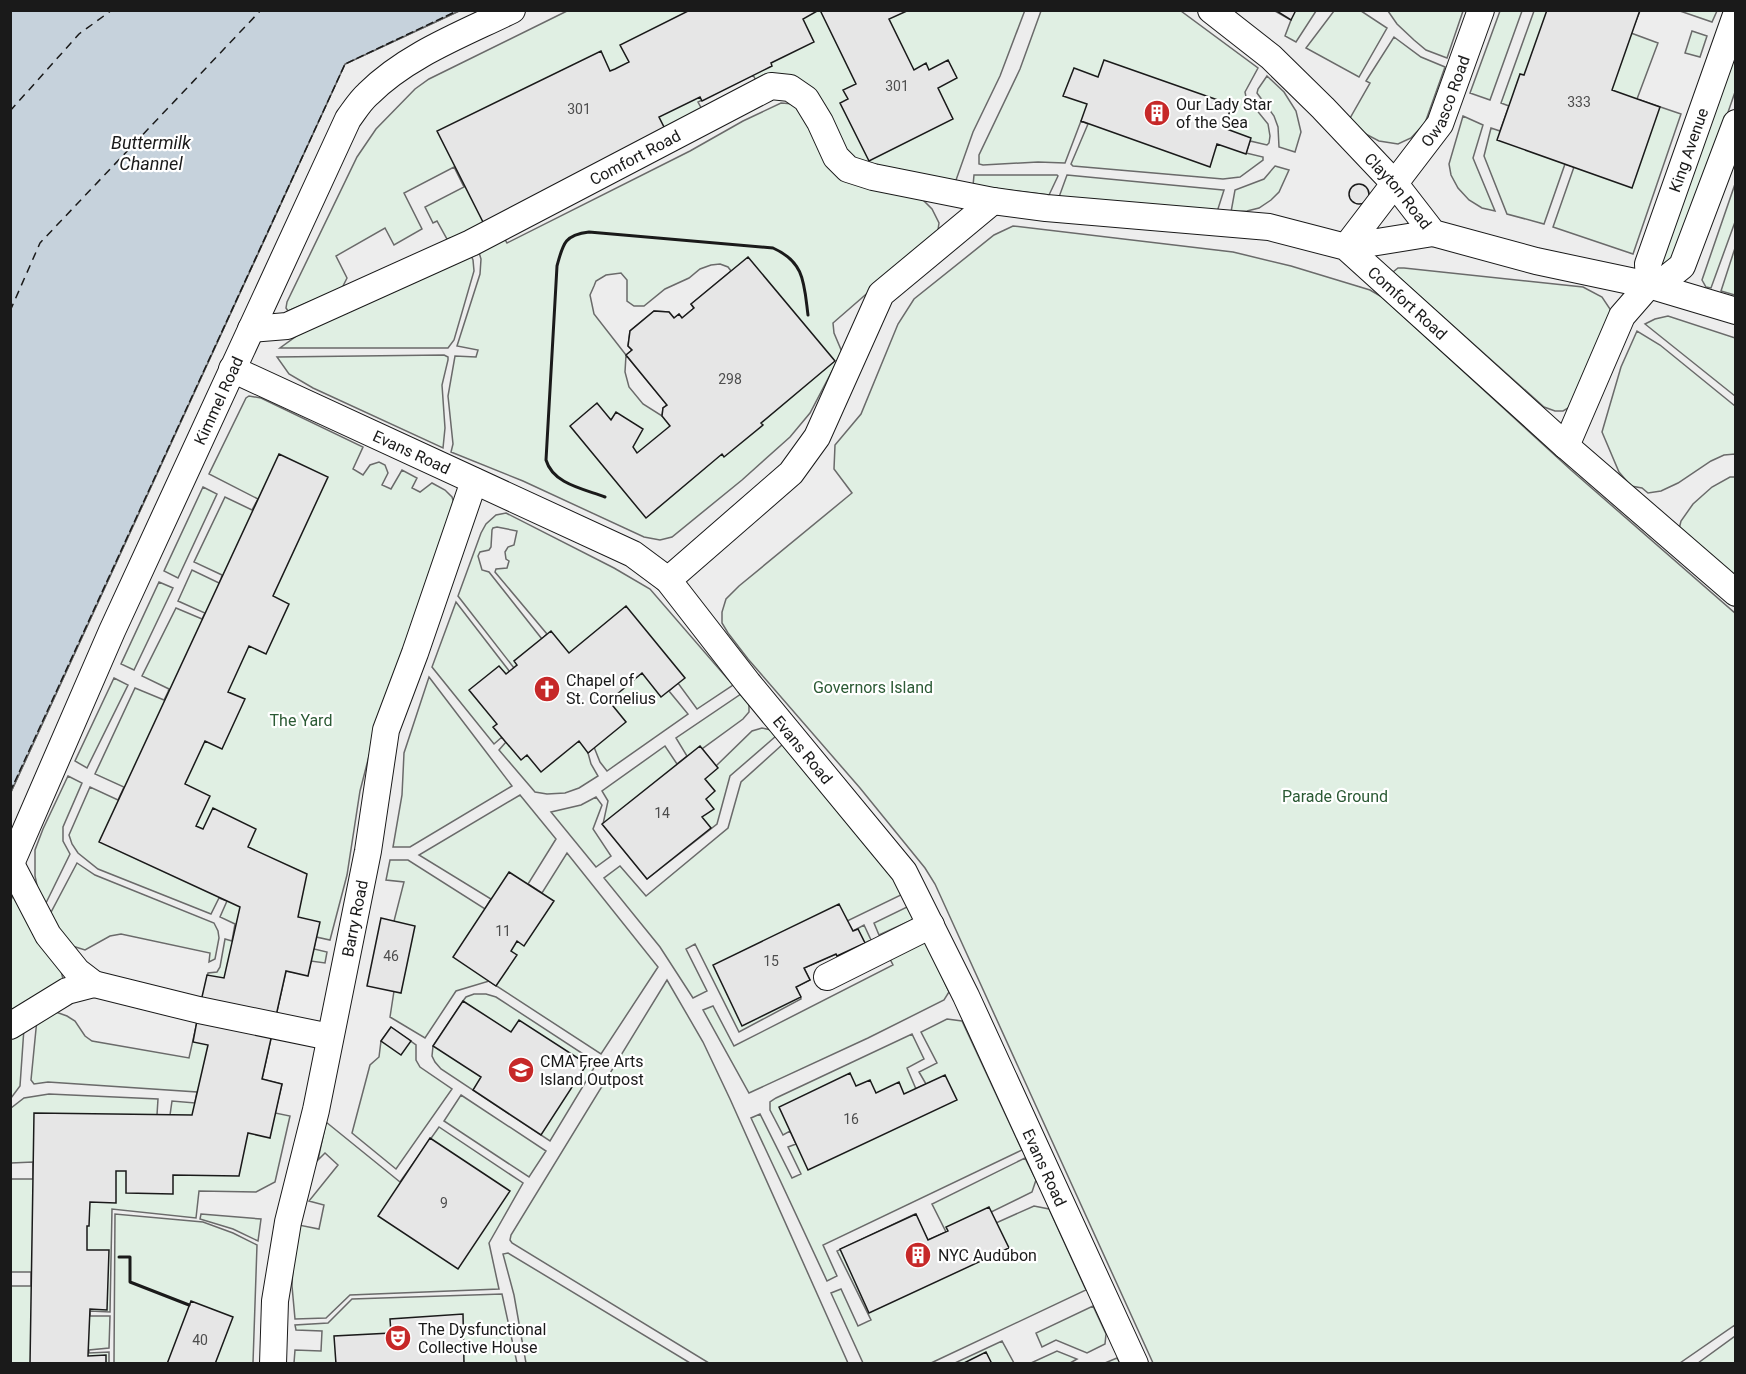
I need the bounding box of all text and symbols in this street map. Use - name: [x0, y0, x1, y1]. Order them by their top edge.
- street label: Owasco Road: [1417, 53, 1473, 150]
- house number: 301: [885, 78, 909, 94]
- house number: 333: [1567, 94, 1591, 110]
- place label: Our Lady Star of the Sea: [1176, 95, 1273, 132]
- building icon: Our Lady Star of the Sea: [1142, 98, 1172, 128]
- house number: 301: [567, 101, 591, 117]
- street label: King Avenue: [1665, 105, 1712, 195]
- street label: Comfort Road: [586, 126, 684, 189]
- water label: Buttermilk Channel: [111, 132, 192, 174]
- street label: Clayton Road: [1361, 149, 1436, 233]
- street label: Comfort Road: [1364, 262, 1451, 343]
- street label: Kimmel Road: [190, 353, 247, 448]
- house number: 298: [718, 371, 742, 387]
- street label: Evans Road: [370, 426, 453, 478]
- place label: Chapel of St. Cornelius: [566, 671, 656, 708]
- church icon: Chapel of St. Cornelius: [532, 674, 562, 704]
- park label: Governors Island: [813, 678, 933, 697]
- park label: The Yard: [270, 711, 332, 730]
- street label: Evans Road: [769, 712, 837, 788]
- park label: Parade Ground: [1282, 787, 1388, 806]
- house number: 14: [654, 805, 670, 821]
- street label: Barry Road: [337, 878, 371, 958]
- house number: 11: [495, 923, 511, 939]
- house number: 46: [383, 948, 399, 964]
- house number: 15: [763, 953, 779, 969]
- place label: CMA Free Arts Island Outpost: [540, 1052, 644, 1089]
- school or university icon: CMA Free Arts Island Outpost: [506, 1055, 536, 1085]
- house number: 16: [843, 1111, 859, 1127]
- street label: Evans Road: [1019, 1126, 1071, 1209]
- house number: 9: [440, 1195, 448, 1211]
- building icon: NYC Audubon: [903, 1240, 933, 1270]
- place label: NYC Audubon: [938, 1246, 1037, 1265]
- place label: The Dysfunctional Collective House: [418, 1320, 546, 1357]
- theatre icon: The Dysfunctional Collective House: [383, 1323, 413, 1353]
- house number: 40: [192, 1332, 208, 1348]

